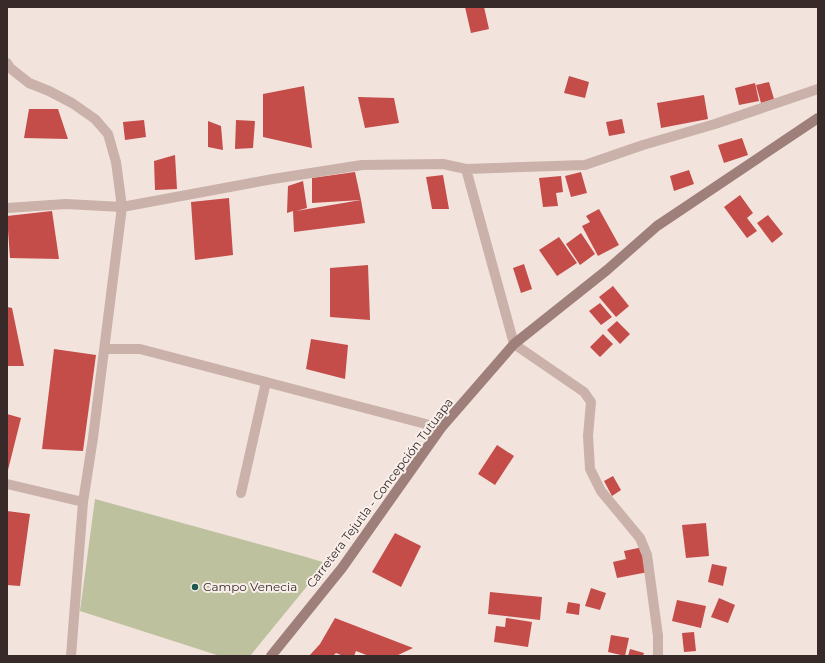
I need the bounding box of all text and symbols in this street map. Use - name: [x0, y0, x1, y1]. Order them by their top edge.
- street label: Carretera Tejutla - Concepción Tutuapa: [303, 395, 456, 591]
- place label: Campo Venecia: [203, 579, 297, 594]
- marker: Campo Venecia: [190, 582, 200, 592]

